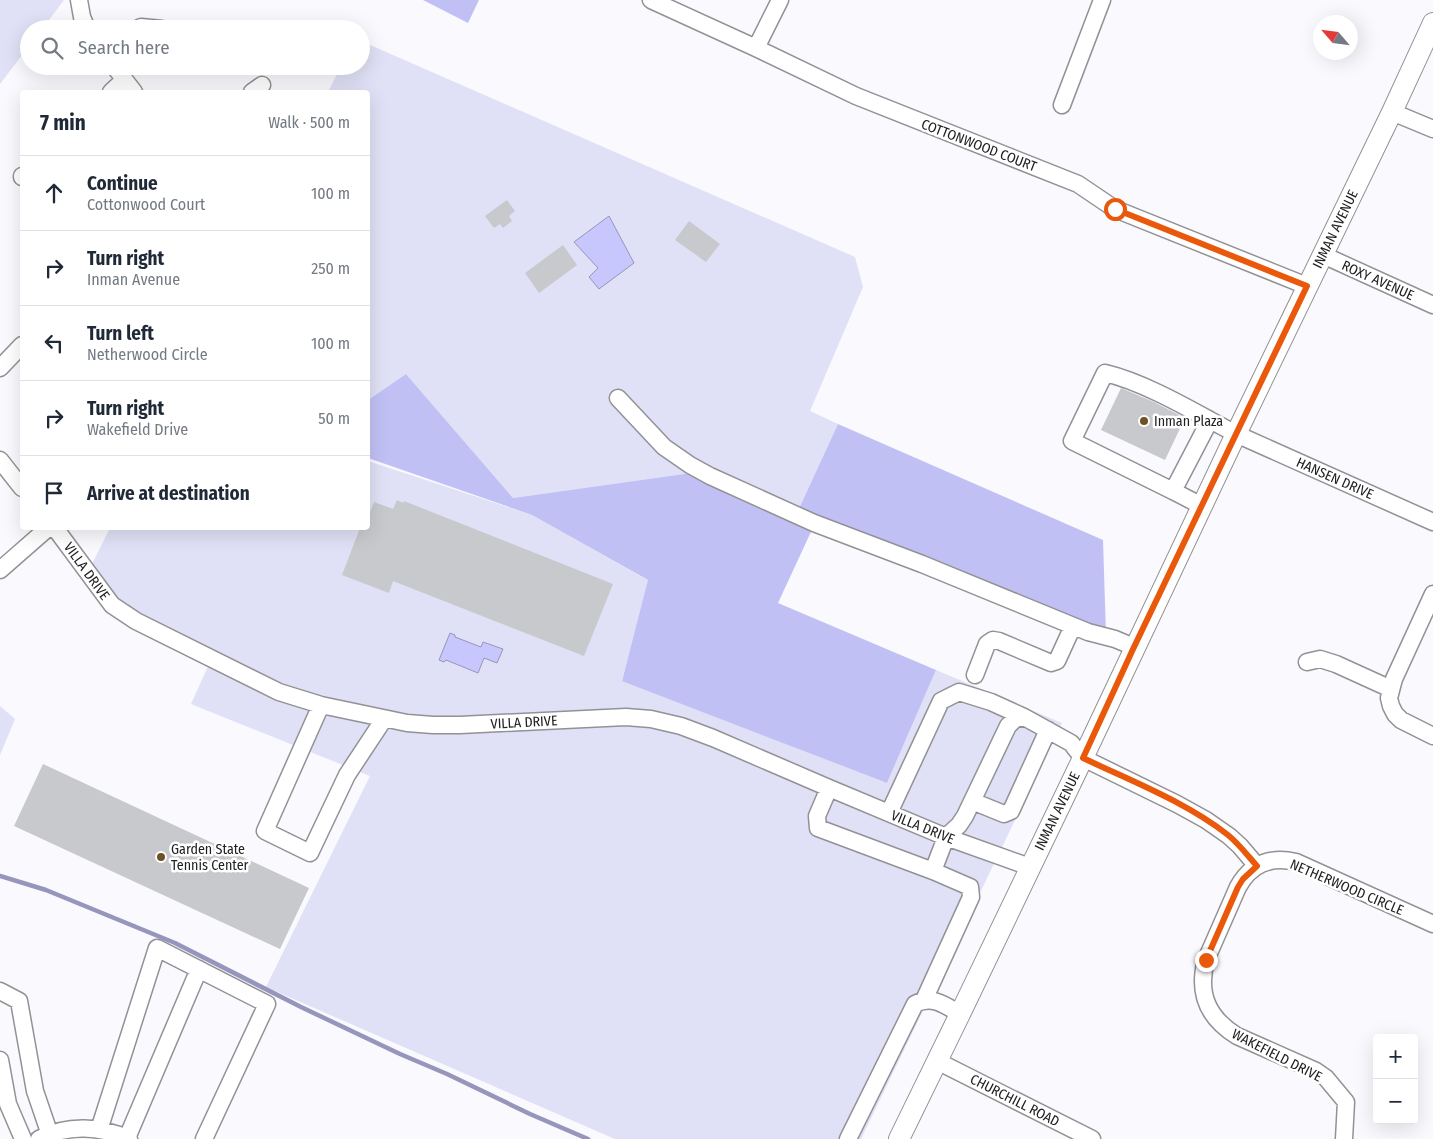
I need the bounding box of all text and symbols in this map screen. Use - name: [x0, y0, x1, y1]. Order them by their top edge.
- north arrow: [1313, 15, 1358, 60]
- search box: [20, 20, 370, 75]
- icon: search: [38, 34, 66, 62]
- text: Search here: [78, 36, 170, 59]
- text: 7 min: [40, 110, 86, 136]
- text: Walk · 500 m: [268, 113, 350, 132]
- street label: COTTONWOOD COURT: [919, 116, 1039, 175]
- text: Continue: [87, 172, 158, 195]
- icon: ahead: [40, 179, 68, 207]
- text: 100 m: [311, 184, 350, 203]
- street label: INMAN AVENUE: [1309, 187, 1362, 271]
- text: Cottonwood Court: [87, 195, 205, 214]
- route start: [1104, 198, 1127, 221]
- text: Turn right: [87, 247, 164, 270]
- icon: right: [40, 254, 68, 282]
- street label: ROXY AVENUE: [1339, 257, 1417, 304]
- text: 250 m: [311, 259, 350, 278]
- text: Inman Avenue: [87, 270, 180, 289]
- text: Turn left: [87, 322, 154, 345]
- icon: left: [40, 329, 68, 357]
- text: 100 m: [311, 334, 350, 353]
- text: Netherwood Circle: [87, 345, 208, 364]
- text: Turn right: [87, 397, 164, 420]
- icon: right: [40, 404, 68, 432]
- text: 50 m: [318, 409, 350, 428]
- place label: Inman Plaza: [1154, 413, 1223, 430]
- marker: Inman Plaza: [1138, 415, 1150, 427]
- text: Wakefield Drive: [87, 420, 188, 439]
- street label: HANSEN DRIVE: [1294, 454, 1376, 503]
- icon: arrive: [40, 479, 68, 507]
- text: Arrive at destination: [87, 482, 250, 505]
- street label: VILLA DRIVE: [60, 539, 113, 604]
- street label: VILLA DRIVE: [490, 712, 558, 733]
- street label: INMAN AVENUE: [1031, 769, 1084, 853]
- street label: VILLA DRIVE: [889, 807, 957, 848]
- place label: Garden State Tennis Center: [171, 841, 249, 874]
- marker: Garden State Tennis Center: [155, 851, 167, 863]
- street label: NETHERWOOD CIRCLE: [1287, 856, 1407, 919]
- route end: [1195, 949, 1218, 972]
- street label: WAKEFIELD DRIVE: [1229, 1025, 1325, 1086]
- map controls: [1373, 1034, 1418, 1124]
- button: +: [1373, 1034, 1418, 1079]
- street label: CHURCHILL ROAD: [967, 1071, 1062, 1130]
- button: −: [1373, 1079, 1418, 1124]

